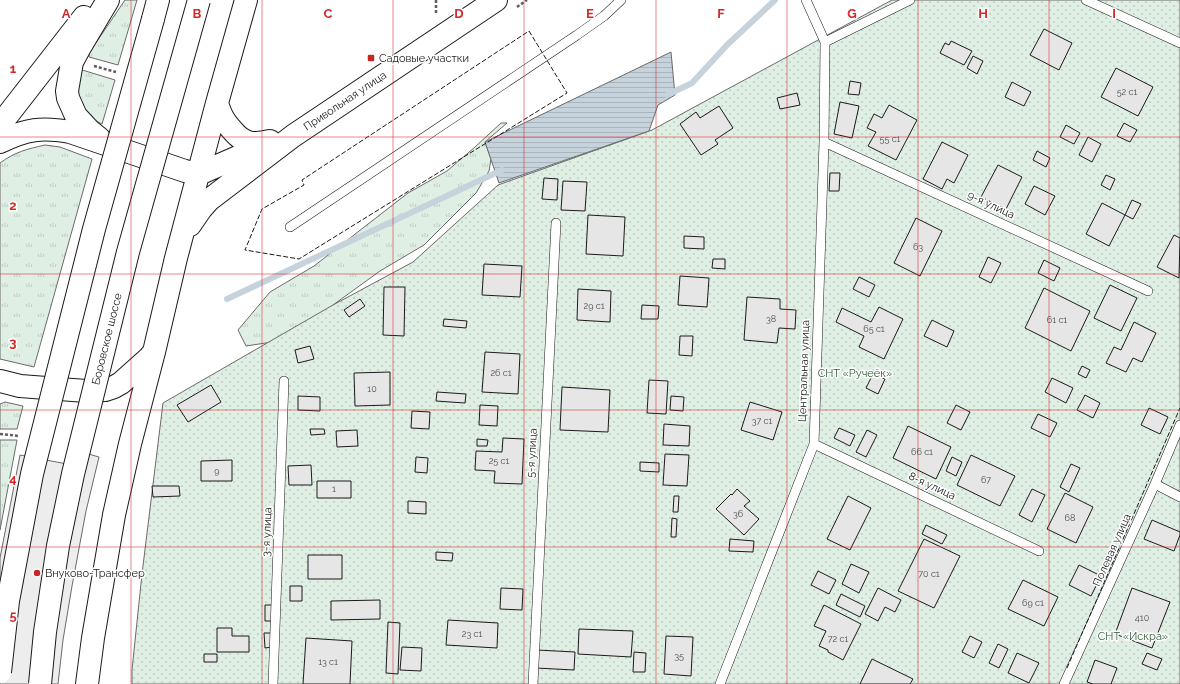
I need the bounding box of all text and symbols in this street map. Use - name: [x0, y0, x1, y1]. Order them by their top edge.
- text: A: [62, 6, 71, 21]
- text: B: [193, 6, 202, 21]
- text: C: [324, 6, 333, 21]
- text: D: [454, 6, 464, 21]
- text: E: [586, 6, 594, 21]
- text: F: [717, 6, 725, 21]
- text: G: [847, 6, 857, 21]
- text: H: [978, 6, 988, 21]
- text: I: [1112, 6, 1116, 21]
- place label: Садовые участки: [379, 52, 469, 65]
- marker: Садовые участки: [366, 53, 376, 63]
- text: 1: [10, 61, 17, 76]
- street label: Привольная улица: [301, 68, 389, 134]
- house number: 52 с1: [1117, 87, 1137, 97]
- house number: 55 с1: [880, 134, 901, 144]
- street label: 9-я улица: [965, 188, 1017, 222]
- text: 2: [9, 198, 17, 213]
- house number: 63: [913, 242, 923, 252]
- street label: Боровское шоссе: [89, 291, 125, 386]
- house number: 29 с1: [583, 301, 605, 311]
- house number: 38: [766, 314, 776, 324]
- house number: 61 с1: [1047, 315, 1067, 325]
- street label: Центральная улица: [796, 320, 812, 422]
- house number: 65 с1: [863, 324, 885, 334]
- text: 3: [9, 335, 17, 350]
- park label: СНТ «Ручеёк»: [818, 367, 892, 380]
- house number: 26 с1: [490, 368, 512, 378]
- house number: 10: [367, 384, 377, 394]
- house number: 37 с1: [752, 416, 772, 426]
- street label: 5-я улица: [524, 428, 540, 478]
- house number: 66 с1: [911, 447, 933, 457]
- house number: 25 с1: [489, 456, 509, 466]
- house number: 9: [214, 466, 220, 476]
- street label: 8-я улица: [906, 469, 958, 503]
- text: 4: [9, 471, 17, 486]
- house number: 67: [981, 475, 991, 485]
- house number: 1: [332, 484, 336, 494]
- street label: 3-я улица: [260, 507, 274, 557]
- house number: 36: [733, 509, 744, 519]
- street label: Полевая улица: [1090, 512, 1134, 588]
- house number: 68: [1065, 513, 1075, 523]
- place label: Внуково-Трансфер: [45, 567, 145, 580]
- marker: Внуково-Трансфер: [32, 568, 42, 578]
- house number: 70 с1: [918, 569, 940, 579]
- house number: 69 с1: [1022, 598, 1044, 608]
- text: 5: [9, 608, 17, 623]
- house number: 410: [1135, 613, 1150, 623]
- house number: 23 с1: [462, 629, 482, 639]
- park label: СНТ «Искра»: [1098, 630, 1168, 643]
- house number: 72 с1: [828, 634, 848, 644]
- house number: 35: [674, 651, 684, 661]
- house number: 13 с1: [318, 657, 338, 667]

